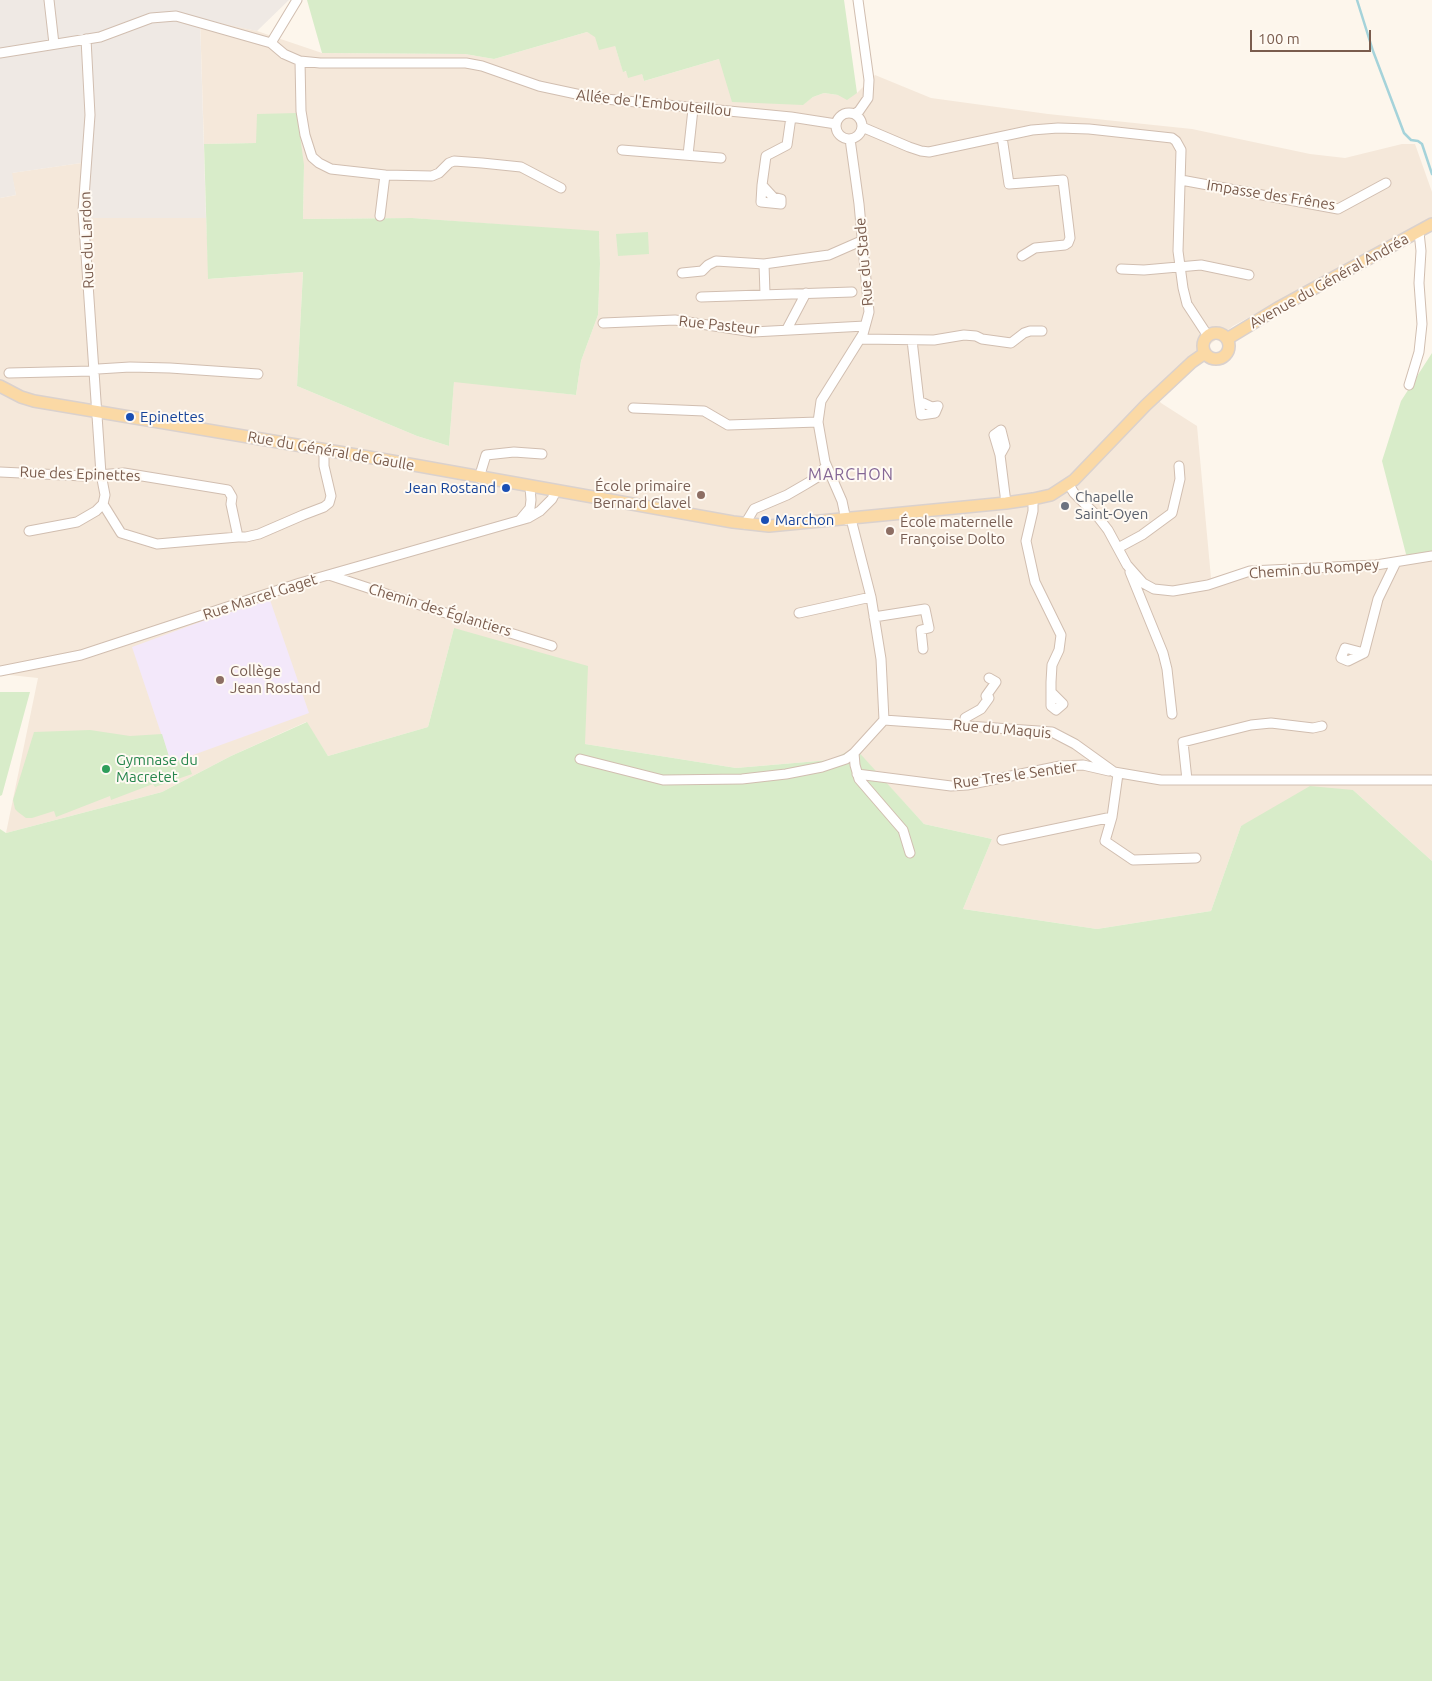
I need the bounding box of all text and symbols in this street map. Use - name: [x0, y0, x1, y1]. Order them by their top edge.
- scale bar: [1252, 20, 1373, 52]
- text: 100 m: [1258, 30, 1300, 47]
- street label: Allée de l'Embouteillou: [575, 86, 733, 120]
- street label: Impasse des Frênes: [1205, 176, 1337, 214]
- street label: Rue du Lardon: [76, 191, 98, 289]
- street label: Rue du Stade: [851, 217, 877, 307]
- street label: Avenue du Général Andréa: [1246, 230, 1412, 332]
- street label: Rue Pasteur: [678, 312, 760, 338]
- place label: Epinettes: [140, 408, 204, 426]
- marker: Epinettes: [124, 411, 136, 423]
- street label: Rue du Général de Gaulle: [246, 427, 416, 475]
- street label: Rue des Epinettes: [19, 463, 141, 485]
- district label: MARCHON: [807, 465, 895, 485]
- place label: École primaire Bernard Clavel: [593, 477, 691, 512]
- place label: Jean Rostand: [405, 479, 496, 497]
- marker: Jean Rostand: [500, 482, 512, 494]
- place label: Chapelle Saint-Oyen: [1075, 488, 1148, 523]
- marker: École primaire Bernard Clavel: [695, 489, 707, 501]
- marker: Chapelle Saint-Oyen: [1059, 500, 1071, 512]
- place label: Marchon: [775, 511, 834, 529]
- place label: École maternelle Françoise Dolto: [900, 513, 1013, 548]
- marker: Marchon: [759, 514, 771, 526]
- marker: École maternelle Françoise Dolto: [884, 525, 896, 537]
- street label: Chemin du Rompey: [1248, 555, 1380, 583]
- street label: Rue Marcel Gaget: [201, 570, 319, 624]
- street label: Chemin des Églantiers: [366, 580, 514, 640]
- place label: Collège Jean Rostand: [230, 662, 321, 697]
- marker: Collège Jean Rostand: [214, 674, 226, 686]
- street label: Rue du Maquis: [952, 716, 1052, 742]
- place label: Gymnase du Macretet: [116, 751, 198, 786]
- street label: Rue Tres le Sentier: [952, 757, 1078, 793]
- marker: Gymnase du Macretet: [100, 763, 112, 775]

